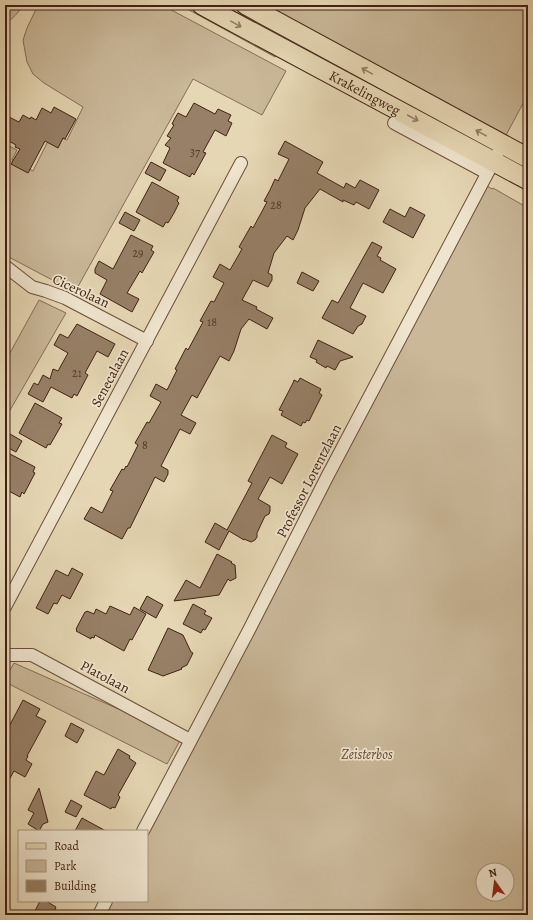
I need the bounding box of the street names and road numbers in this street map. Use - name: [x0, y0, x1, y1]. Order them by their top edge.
- street label: Krakelingweg: [326, 66, 404, 119]
- street label: Cicerolaan: [49, 270, 113, 313]
- street label: Senecalaan: [87, 345, 134, 411]
- street label: Professor Lorentzlaan: [272, 421, 346, 541]
- street label: Platolaan: [77, 656, 133, 698]

